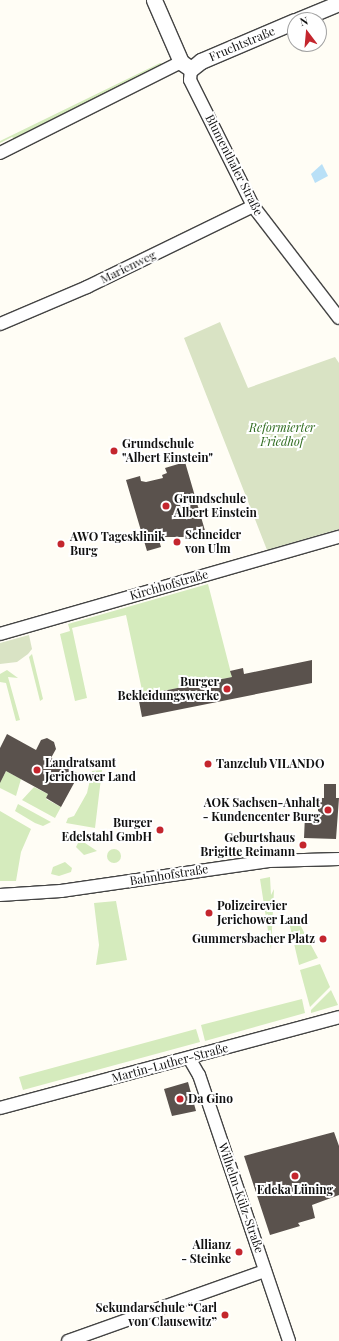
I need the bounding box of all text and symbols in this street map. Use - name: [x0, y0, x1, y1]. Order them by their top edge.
- north arrow: [287, 12, 327, 52]
- text: N: [298, 13, 310, 29]
- street label: Fruchtstraße: [207, 24, 277, 64]
- street label: Blumenthaler Straße: [202, 112, 266, 218]
- street label: Marienweg: [98, 247, 158, 287]
- park label: Reformierter Friedhof: [249, 421, 315, 449]
- place label: Grundschule "Albert Einstein": [122, 437, 213, 465]
- marker: Grundschule "Albert Einstein": [109, 446, 119, 456]
- place label: Grundschule Albert Einstein: [174, 492, 257, 520]
- marker: Grundschule Albert Einstein: [161, 501, 171, 511]
- place label: Schneider von Ulm: [185, 528, 241, 556]
- place label: AWO Tagesklinik Burg: [70, 530, 165, 558]
- marker: Schneider von Ulm: [172, 537, 182, 547]
- marker: AWO Tagesklinik Burg: [55, 538, 67, 550]
- street label: Kirchhofstraße: [128, 567, 210, 603]
- place label: Burger Bekleidungswerke: [118, 675, 219, 703]
- marker: Burger Bekleidungswerke: [222, 684, 232, 694]
- place label: Landratsamt Jerichower Land: [45, 756, 136, 784]
- place label: Tanzclub VILANDO: [216, 757, 325, 771]
- marker: Tanzclub VILANDO: [203, 759, 213, 769]
- marker: Landratsamt Jerichower Land: [32, 765, 42, 775]
- place label: AOK Sachsen-Anhalt - Kundencenter Burg: [202, 796, 320, 824]
- marker: AOK Sachsen-Anhalt - Kundencenter Burg: [323, 805, 333, 815]
- place label: Burger Edelstahl GmbH: [62, 816, 152, 844]
- marker: Burger Edelstahl GmbH: [155, 825, 165, 835]
- place label: Geburtshaus Brigitte Reimann: [200, 831, 295, 859]
- marker: Geburtshaus Brigitte Reimann: [298, 840, 308, 850]
- street label: Bahnhofstraße: [129, 862, 209, 888]
- place label: Polizeirevier Jerichower Land: [217, 899, 308, 927]
- marker: Polizeirevier Jerichower Land: [204, 908, 214, 918]
- place label: Gummersbacher Platz: [192, 932, 315, 946]
- marker: Gummersbacher Platz: [318, 934, 328, 944]
- street label: Martin-Luther-Straße: [110, 1041, 230, 1085]
- place label: Da Gino: [188, 1092, 233, 1106]
- marker: Da Gino: [175, 1094, 185, 1104]
- street label: Wilhelm-Külz-Straße: [215, 1141, 267, 1255]
- marker: Edeka Lüning: [290, 1171, 300, 1181]
- place label: Edeka Lüning: [257, 1183, 333, 1197]
- place label: Allianz - Steinke: [181, 1238, 231, 1266]
- marker: Allianz - Steinke: [234, 1247, 244, 1257]
- place label: Sekundarschule “Carl von Clausewitz”: [96, 1301, 217, 1329]
- marker: Sekundarschule “Carl von Clausewitz”: [220, 1310, 230, 1320]

